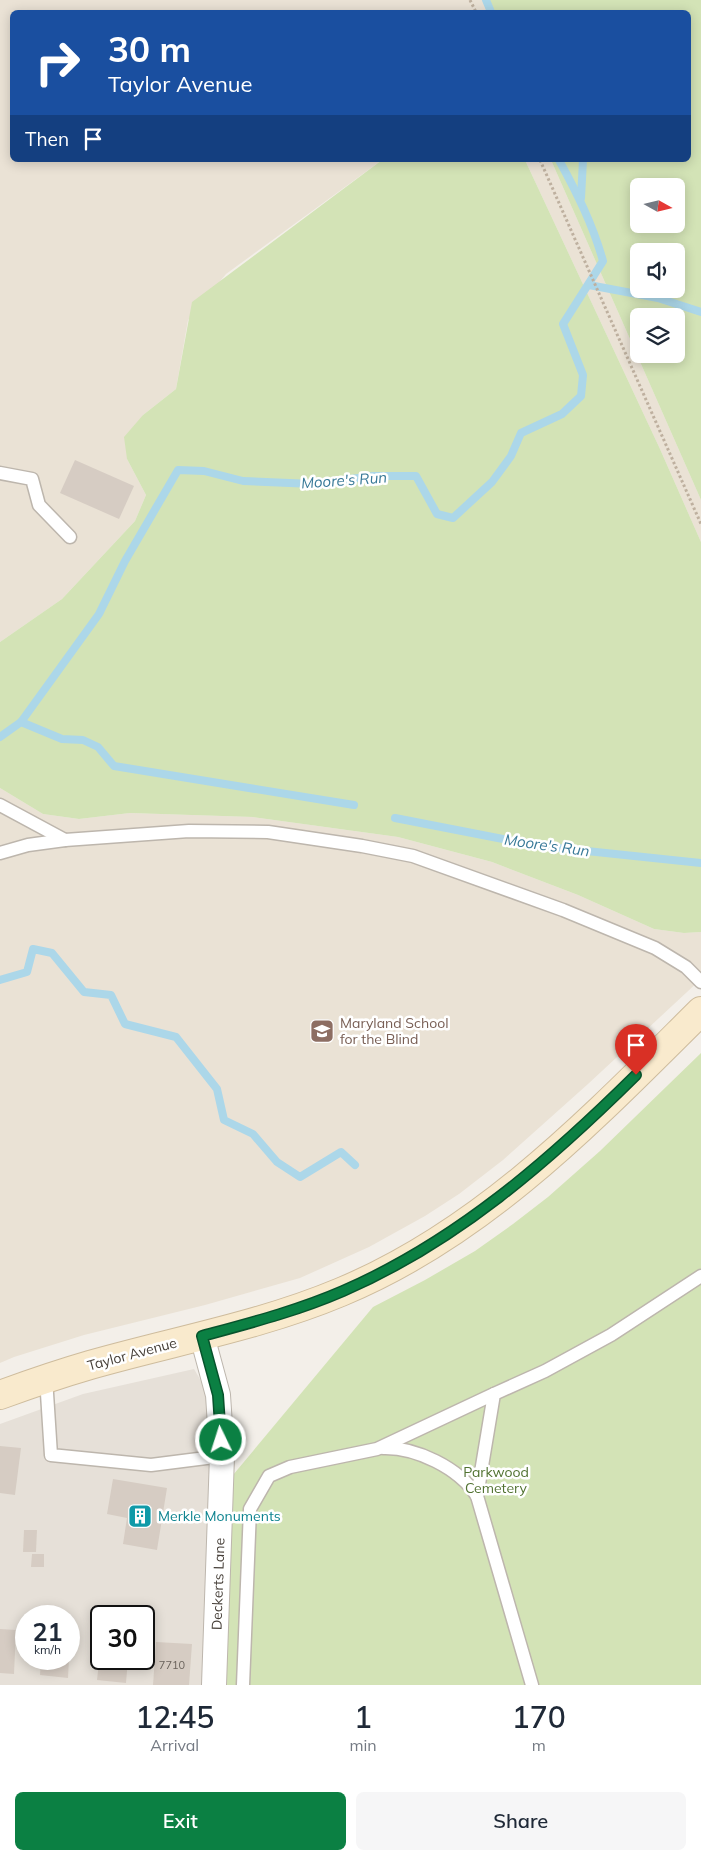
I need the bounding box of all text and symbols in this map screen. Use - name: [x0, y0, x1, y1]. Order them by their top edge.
- text: 30 m: [108, 27, 191, 71]
- icon: right: [25, 30, 90, 95]
- text: Taylor Avenue: [108, 70, 253, 98]
- icon: arrive: [79, 125, 107, 153]
- text: Then: [25, 127, 69, 151]
- north arrow: [630, 178, 685, 232]
- map controls: [630, 178, 685, 363]
- button: sound: [630, 243, 685, 298]
- button: layers: [630, 308, 685, 363]
- water label: Moore's Run: [300, 468, 388, 492]
- water label: Moore's Run: [503, 830, 591, 860]
- place label: Maryland School for the Blind: [340, 1014, 449, 1048]
- school or university icon: Maryland School for the Blind: [309, 1018, 335, 1044]
- pin: [615, 1024, 657, 1075]
- icon: arrive: [622, 1031, 650, 1059]
- street label: Taylor Avenue: [85, 1333, 179, 1375]
- position arrow: [194, 1413, 246, 1465]
- park label: Parkwood Cemetery: [463, 1463, 529, 1497]
- building icon: Merkle Monuments: [127, 1503, 153, 1529]
- place label: Merkle Monuments: [158, 1507, 281, 1525]
- street label: Deckerts Lane: [207, 1537, 229, 1631]
- speed limit sign: 30: [90, 1605, 155, 1670]
- text: 21: [32, 1616, 63, 1647]
- text: km/h: [34, 1642, 61, 1657]
- house number: 7710: [159, 1658, 186, 1672]
- text: 12:45: [135, 1698, 214, 1736]
- text: 1: [354, 1698, 372, 1736]
- text: 170: [512, 1698, 566, 1736]
- text: Arrival: [150, 1735, 199, 1755]
- text: min: [349, 1735, 377, 1755]
- text: m: [532, 1735, 546, 1755]
- button: Exit: [15, 1792, 346, 1850]
- button: Share: [356, 1792, 686, 1850]

